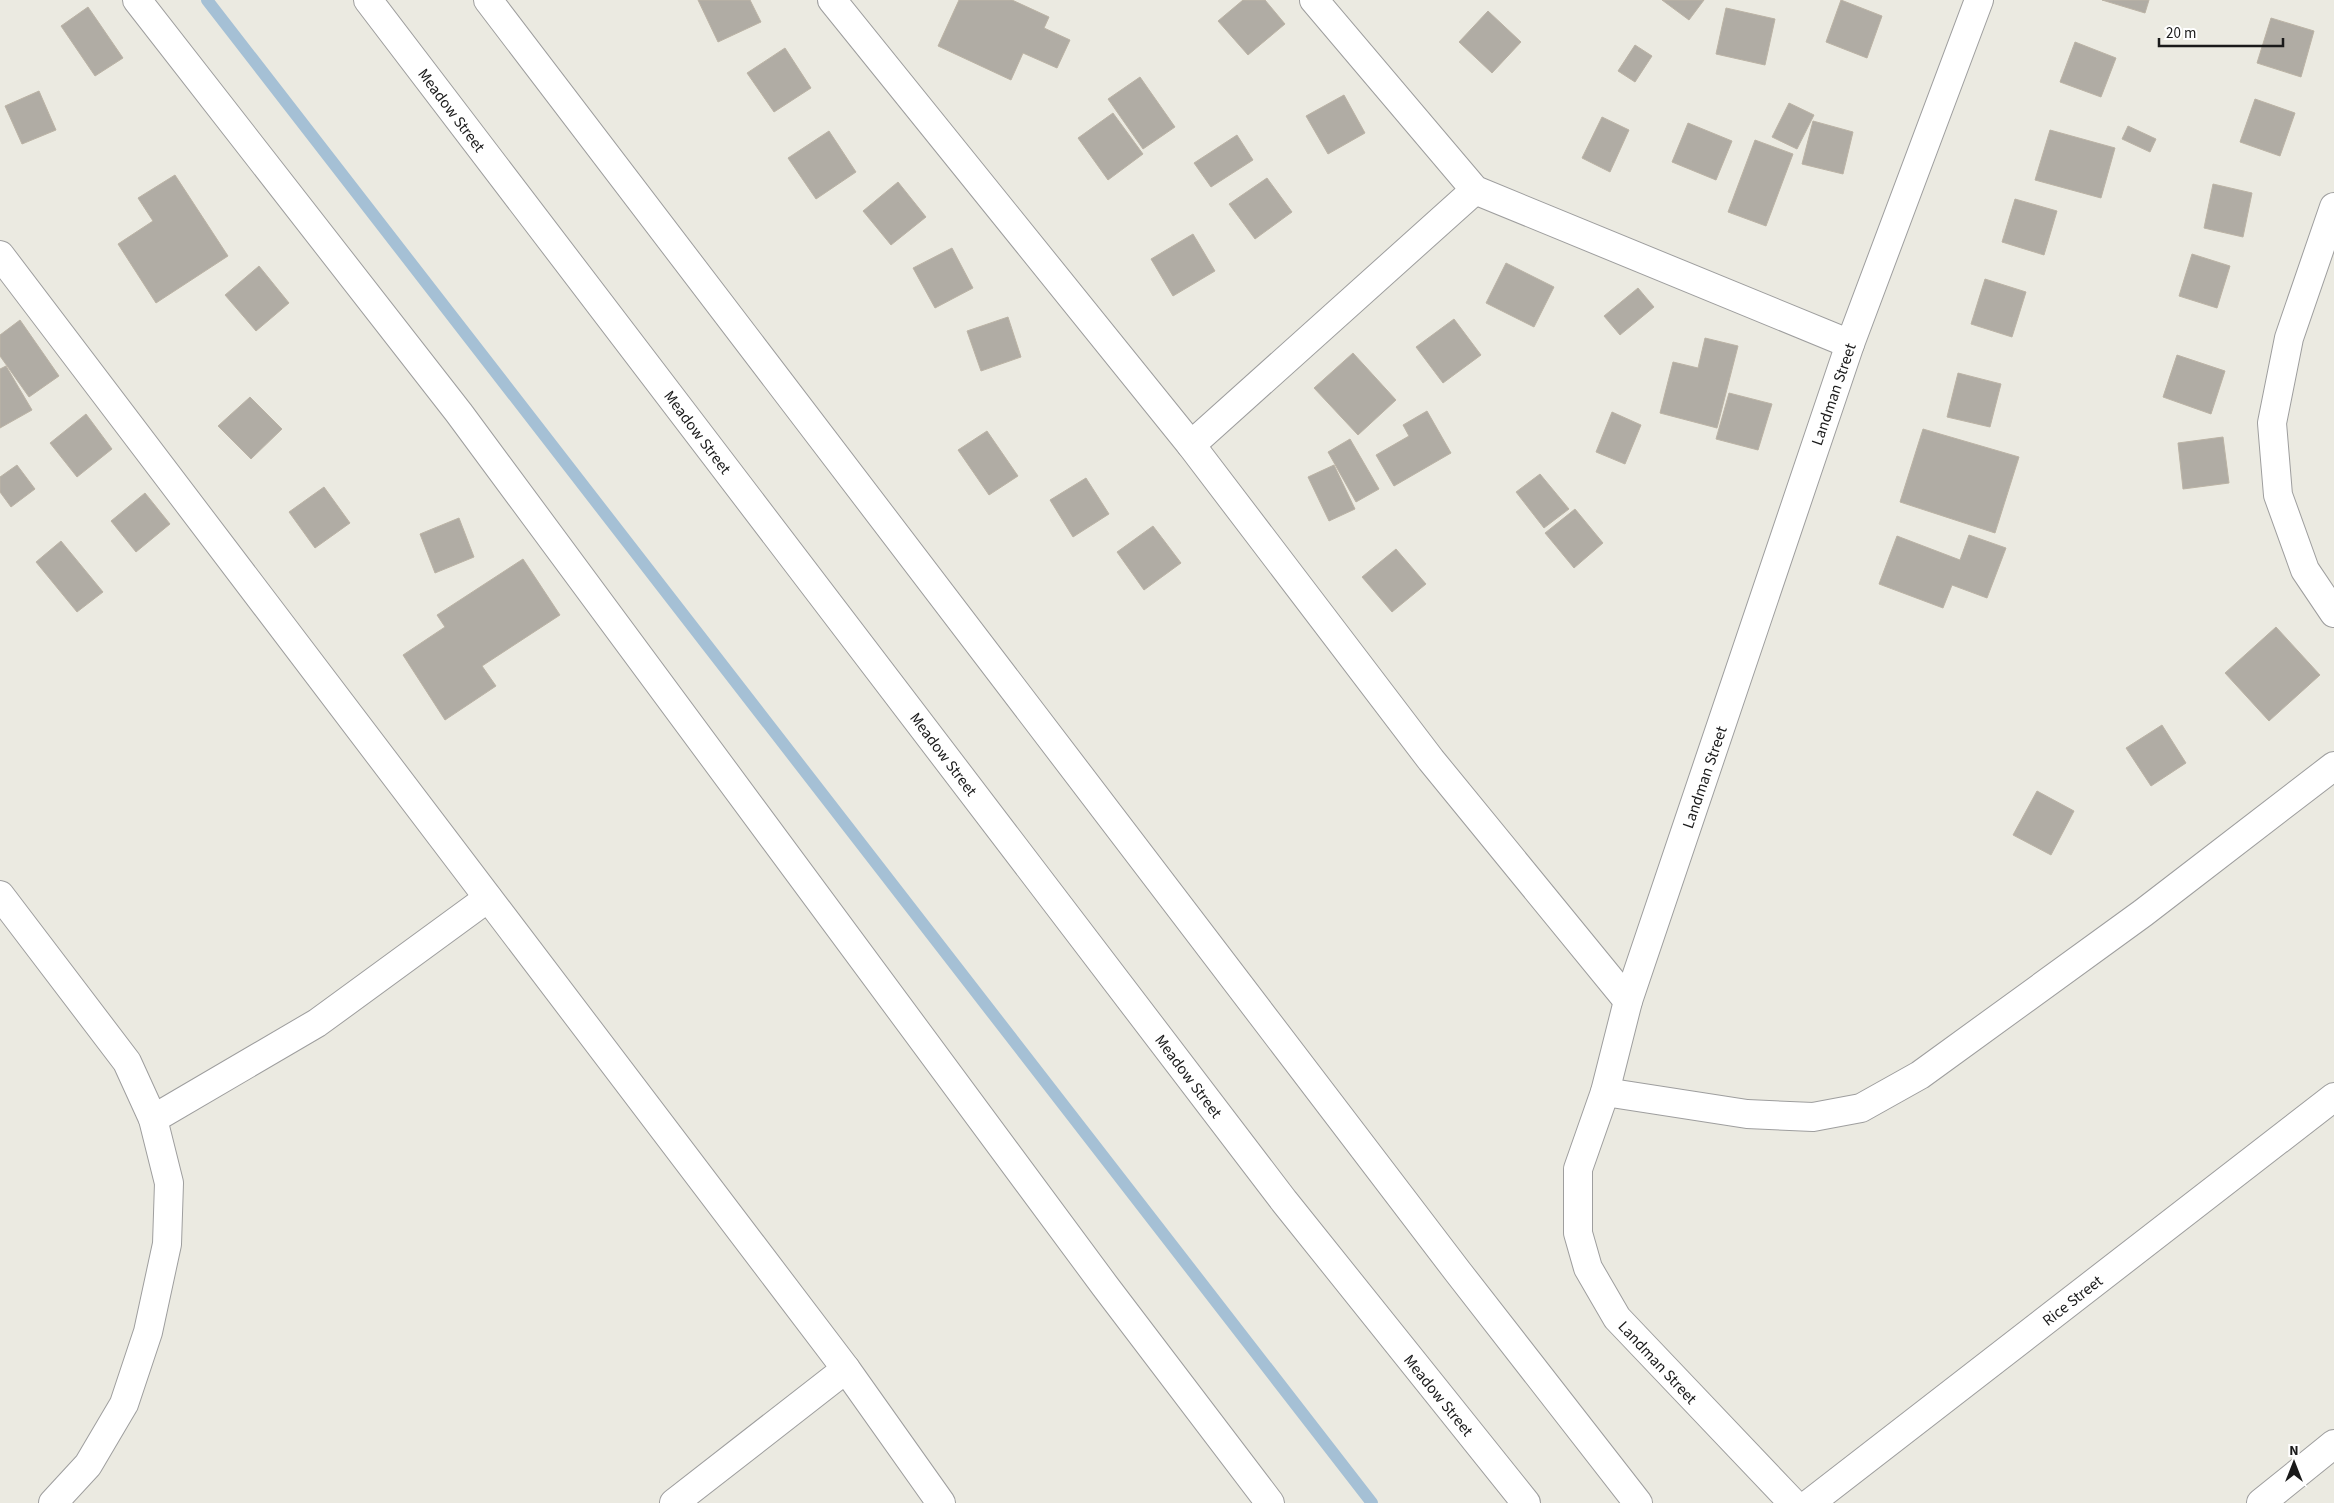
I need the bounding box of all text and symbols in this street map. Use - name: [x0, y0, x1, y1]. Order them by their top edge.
- scale bar: [2159, 15, 2283, 47]
- text: 20 m: [2166, 23, 2196, 44]
- street label: Meadow Street: [412, 64, 490, 158]
- street label: Landman Street: [1806, 340, 1862, 448]
- street label: Meadow Street: [658, 386, 736, 480]
- street label: Meadow Street: [904, 708, 982, 802]
- street label: Landman Street: [1677, 723, 1733, 831]
- street label: Meadow Street: [1149, 1030, 1227, 1124]
- street label: Rice Street: [2038, 1270, 2108, 1331]
- street label: Landman Street: [1613, 1316, 1702, 1410]
- street label: Meadow Street: [1398, 1350, 1479, 1442]
- north arrow: [2269, 1438, 2319, 1488]
- text: N: [2289, 1441, 2299, 1461]

